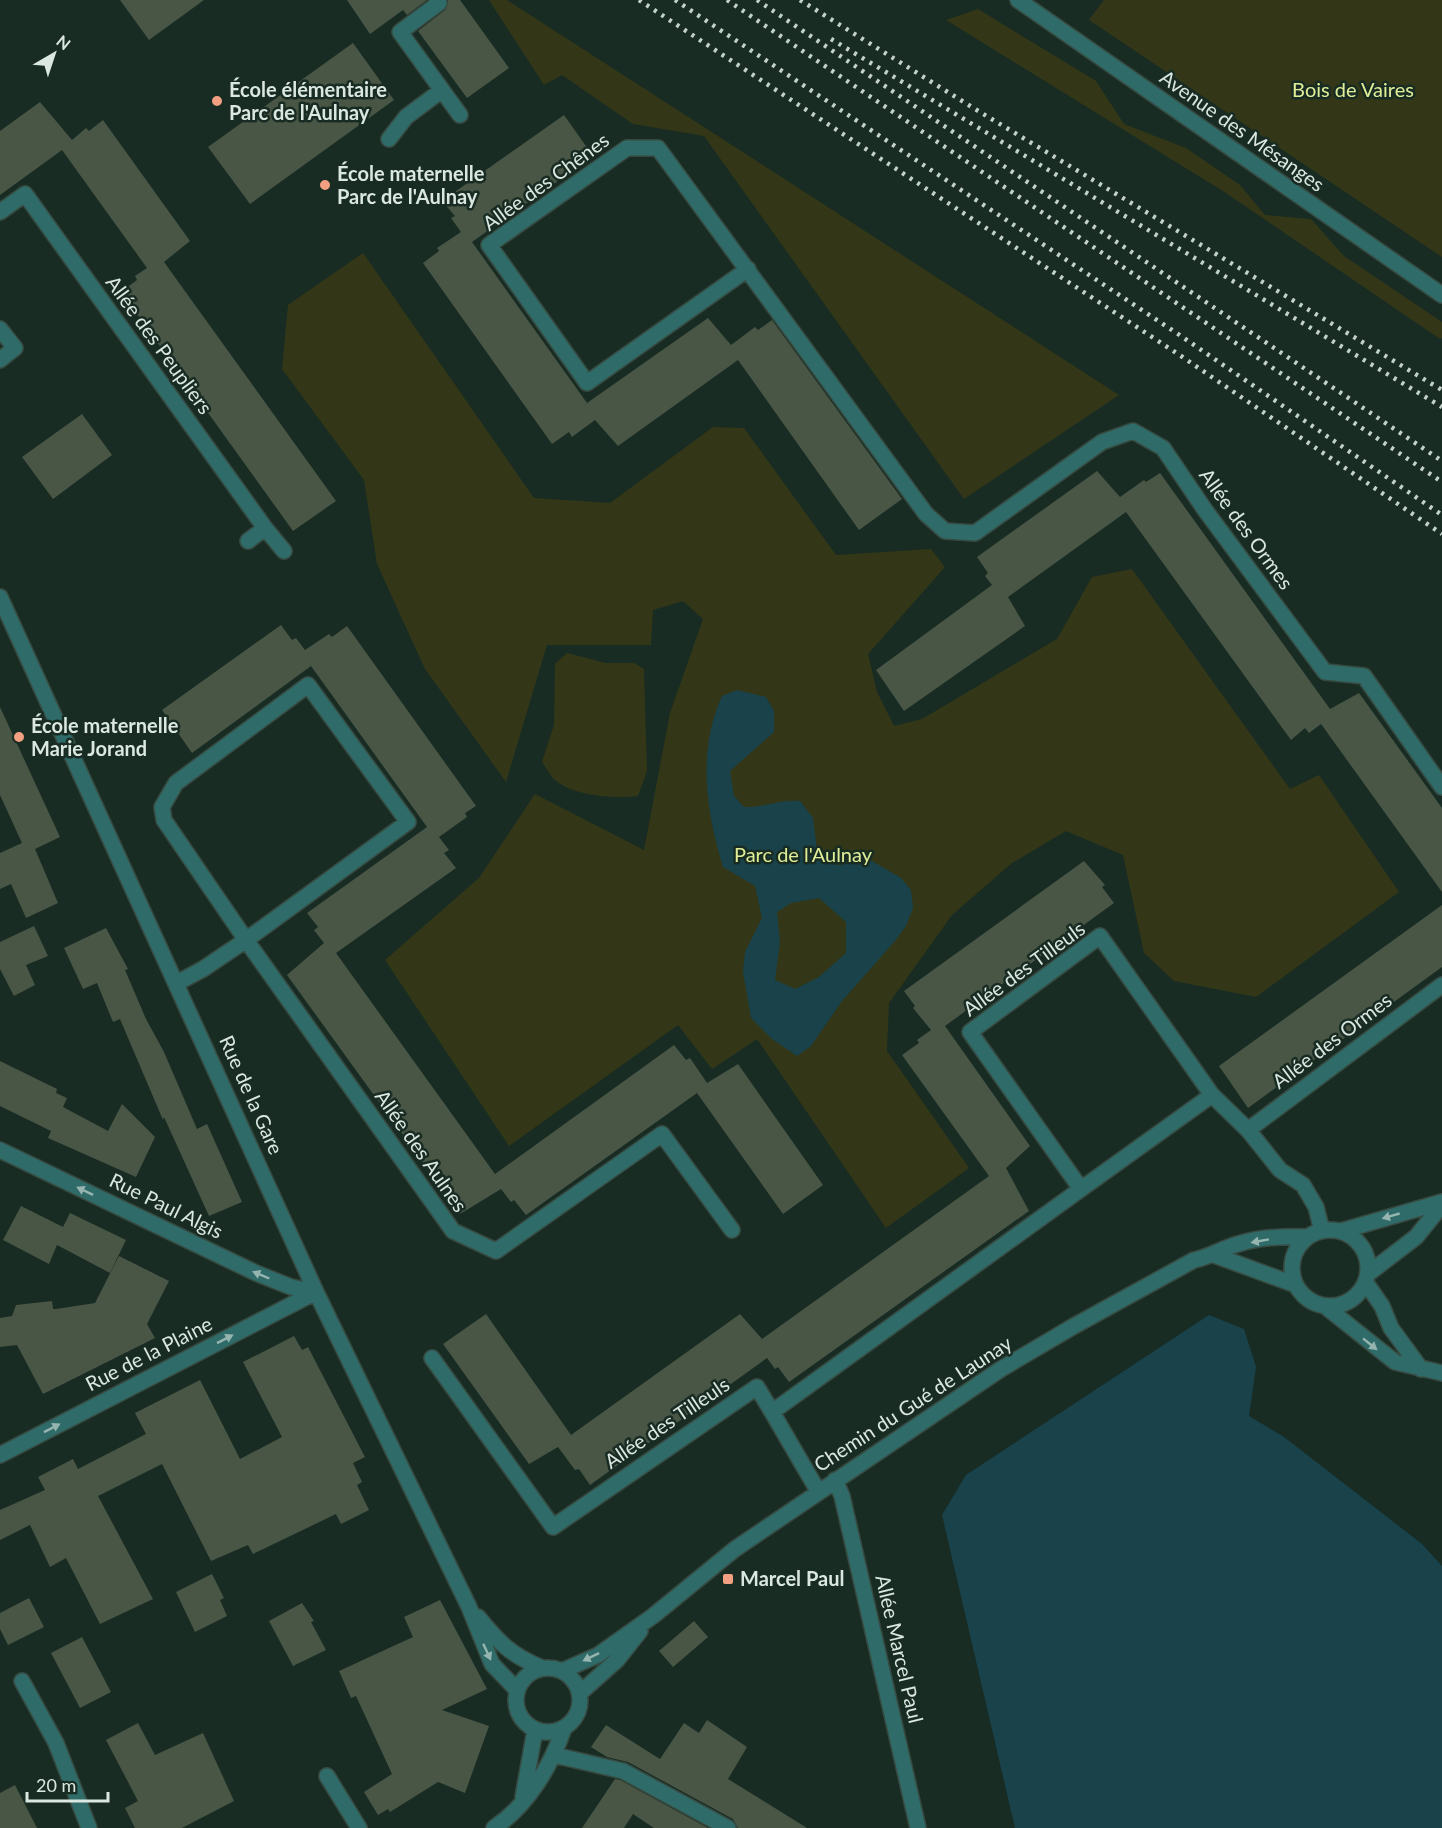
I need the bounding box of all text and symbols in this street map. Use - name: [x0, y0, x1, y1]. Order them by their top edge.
- north arrow: [24, 24, 84, 84]
- text: N: [53, 31, 75, 53]
- street label: Avenue des Mésanges: [1156, 64, 1329, 196]
- place label: École élémentaire Parc de l'Aulnay: [229, 77, 387, 124]
- park label: Bois de Vaires: [1292, 77, 1414, 101]
- marker: École élémentaire Parc de l'Aulnay: [210, 94, 224, 108]
- street label: Allée des Chênes: [478, 127, 613, 235]
- place label: École maternelle Parc de l'Aulnay: [337, 161, 485, 208]
- marker: École maternelle Parc de l'Aulnay: [318, 178, 332, 192]
- street label: Allée des Peupliers: [102, 271, 218, 418]
- street label: Allée des Ormes: [1195, 463, 1299, 594]
- place label: École maternelle Marie Jorand: [31, 713, 179, 760]
- marker: École maternelle Marie Jorand: [12, 730, 26, 744]
- park label: Parc de l'Aulnay: [734, 842, 873, 866]
- street label: Allée des Tilleuls: [958, 916, 1089, 1021]
- street label: Allée des Ormes: [1267, 987, 1396, 1093]
- street label: Rue de la Gare: [215, 1031, 289, 1158]
- street label: Allée des Aulnes: [371, 1085, 473, 1216]
- street label: Rue Paul Algis: [106, 1167, 227, 1243]
- one-way arrow: [76, 1186, 93, 1195]
- one-way arrow: [1382, 1212, 1400, 1221]
- one-way arrow: [1250, 1236, 1269, 1245]
- one-way arrow: [252, 1270, 270, 1279]
- street label: Rue de la Plaine: [81, 1311, 216, 1395]
- street label: Chemin du Gué de Launay: [809, 1330, 1016, 1476]
- one-way arrow: [217, 1334, 234, 1343]
- one-way arrow: [1362, 1337, 1378, 1350]
- street label: Allée des Tilleuls: [600, 1372, 733, 1473]
- one-way arrow: [44, 1423, 61, 1433]
- place label: Marcel Paul: [740, 1566, 844, 1590]
- marker: Marcel Paul: [721, 1572, 735, 1586]
- street label: Allée Marcel Paul: [871, 1572, 929, 1725]
- one-way arrow: [482, 1644, 491, 1661]
- one-way arrow: [583, 1653, 600, 1662]
- scale bar: [27, 1765, 108, 1803]
- text: 20 m: [36, 1774, 76, 1796]

